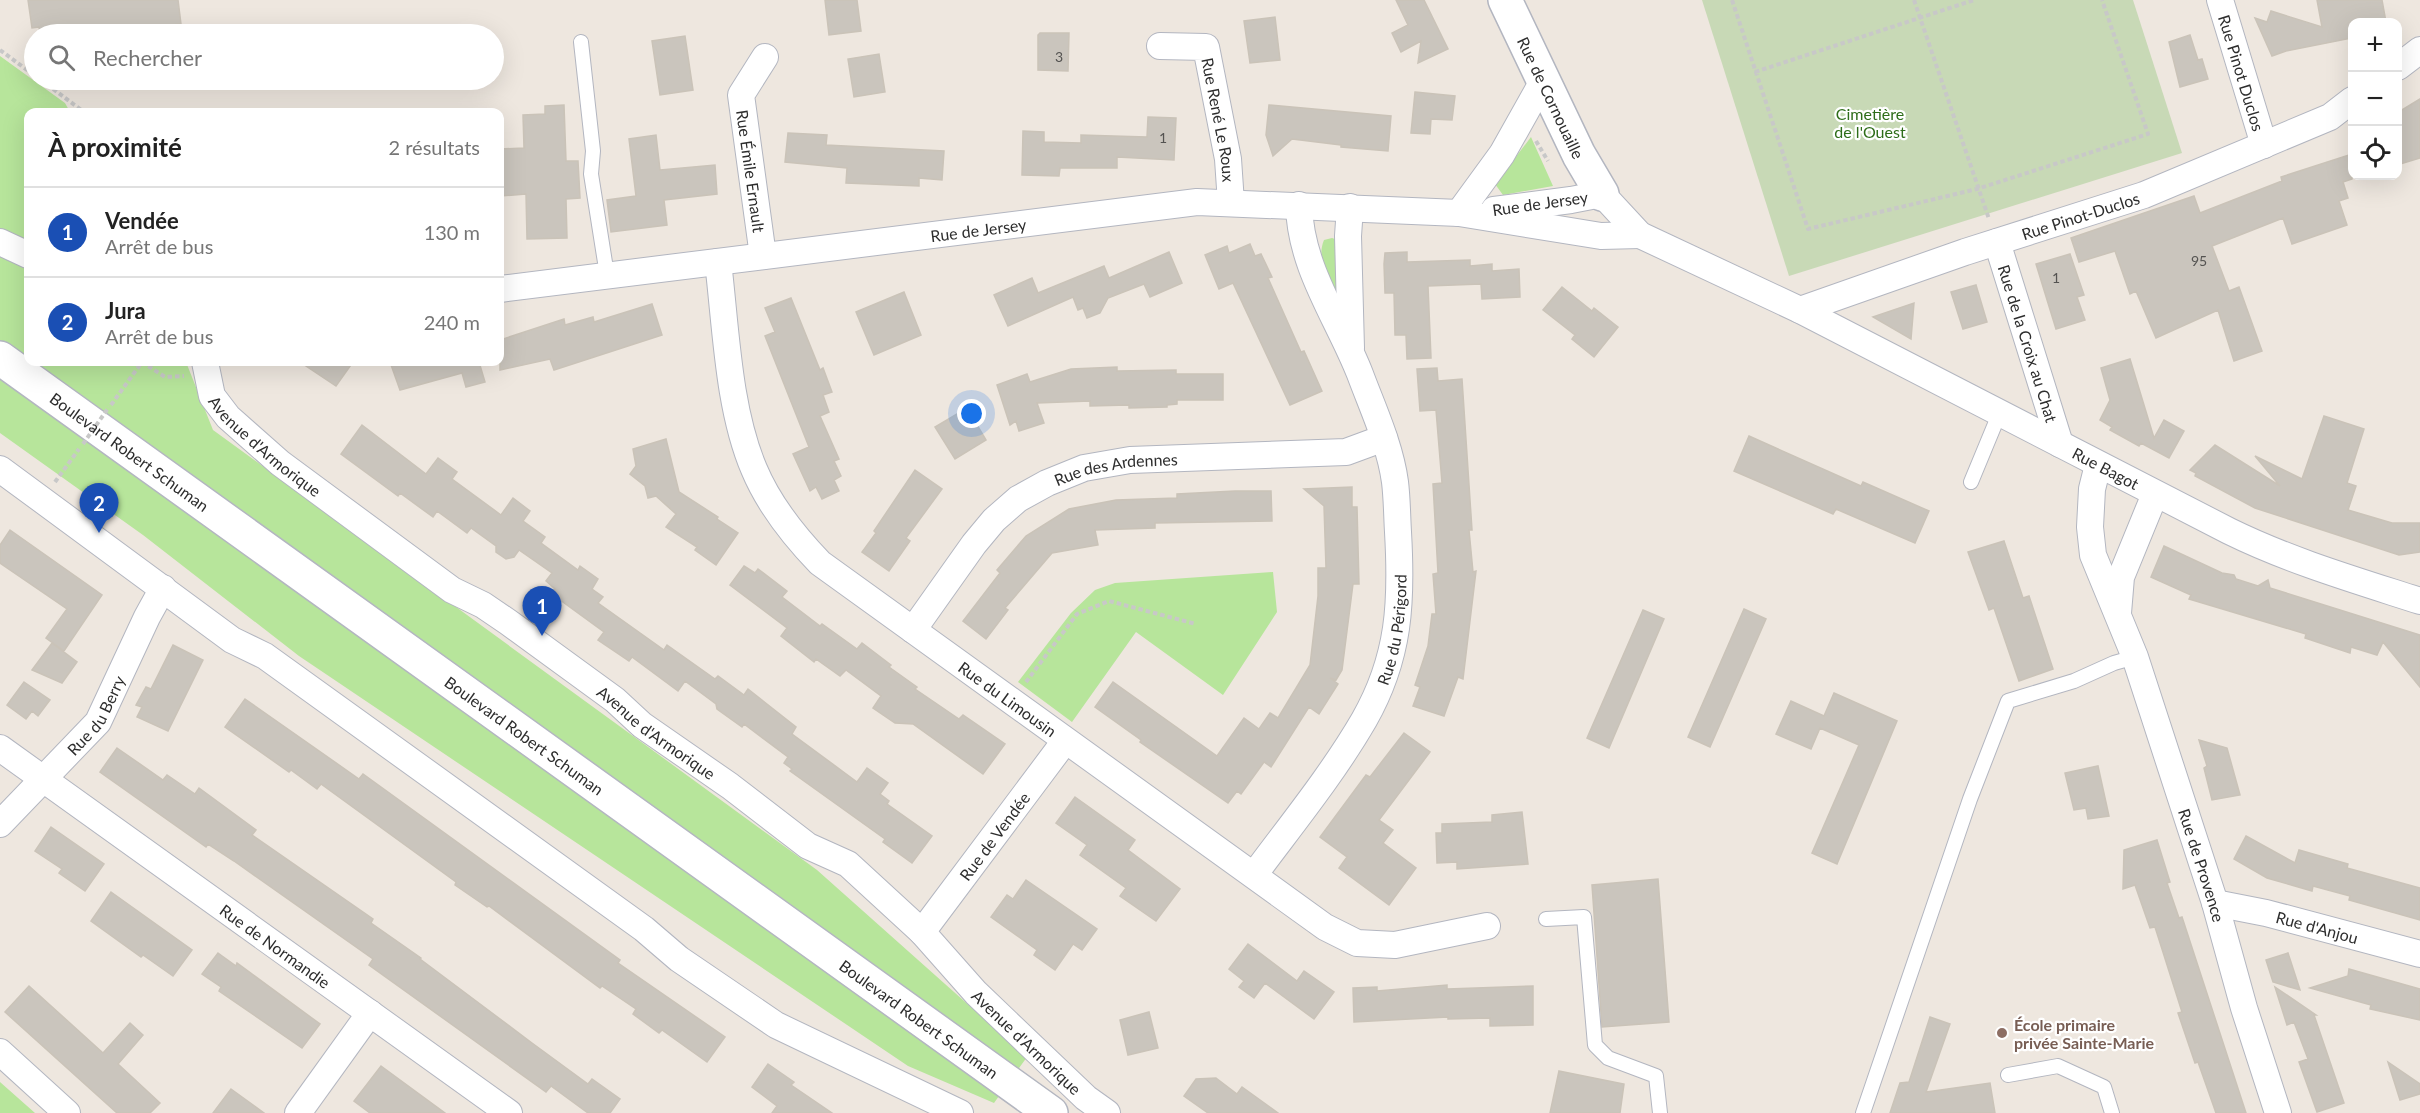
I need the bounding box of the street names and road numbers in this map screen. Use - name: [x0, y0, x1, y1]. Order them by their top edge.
- street label: Rue Pinot Duclos: [2215, 12, 2269, 133]
- street label: Rue de Cornouaille: [1514, 33, 1589, 162]
- street label: Rue René Le Roux: [1199, 56, 1239, 183]
- street label: Rue Émile Ernault: [733, 108, 769, 234]
- street label: Rue de Jersey: [1491, 187, 1590, 219]
- street label: Rue Pinot-Duclos: [2019, 188, 2142, 243]
- street label: Rue de Jersey: [929, 214, 1028, 245]
- street label: Rue de la Croix au Chat: [1995, 262, 2062, 425]
- street label: Boulevard Robert Schuman: [47, 388, 213, 515]
- street label: Avenue d'Armorique: [205, 392, 325, 500]
- street label: Rue Bagot: [2069, 443, 2143, 493]
- street label: Rue des Ardennes: [1051, 449, 1178, 489]
- street label: Rue du Périgord: [1372, 574, 1409, 687]
- street label: Rue du Limousin: [955, 657, 1061, 740]
- street label: Rue du Berry: [63, 672, 128, 758]
- street label: Boulevard Robert Schuman: [442, 672, 608, 798]
- street label: Avenue d'Armorique: [594, 681, 719, 783]
- street label: Rue de Vendée: [955, 788, 1033, 884]
- street label: Rue de Provence: [2175, 806, 2229, 924]
- street label: Rue de Normandie: [217, 900, 334, 991]
- street label: Rue d'Anjou: [2274, 907, 2360, 947]
- street label: Boulevard Robert Schuman: [836, 955, 1002, 1082]
- street label: Avenue d'Armorique: [969, 985, 1085, 1098]

